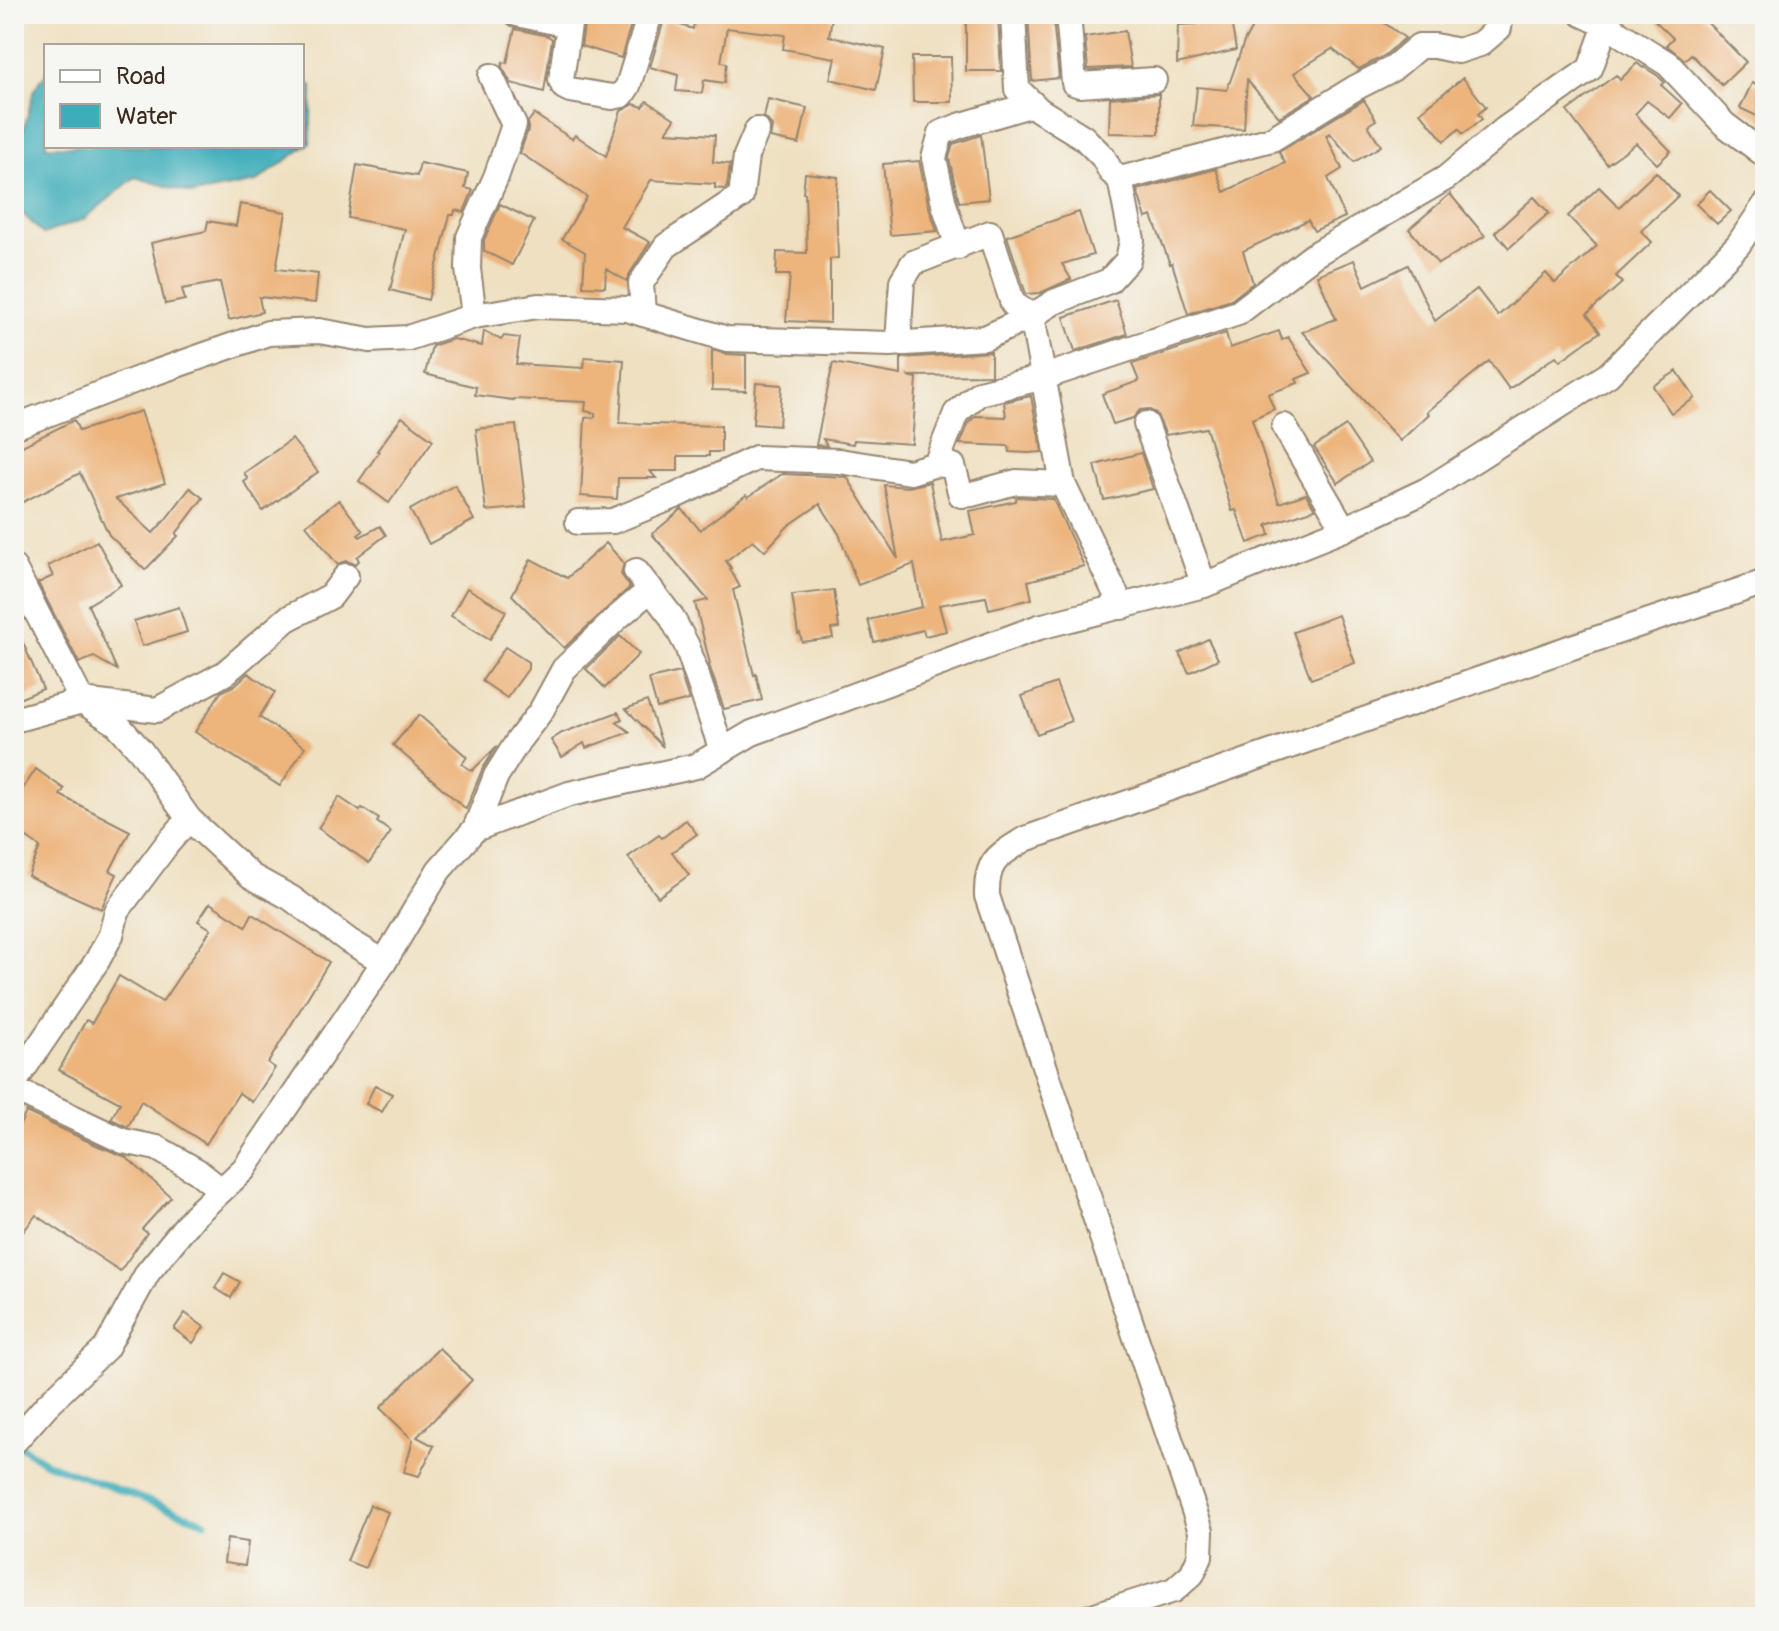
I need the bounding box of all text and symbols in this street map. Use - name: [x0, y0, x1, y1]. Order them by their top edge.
- legend: [44, 44, 304, 148]
- text: Road: [116, 62, 166, 91]
- text: Water: [116, 102, 177, 131]

